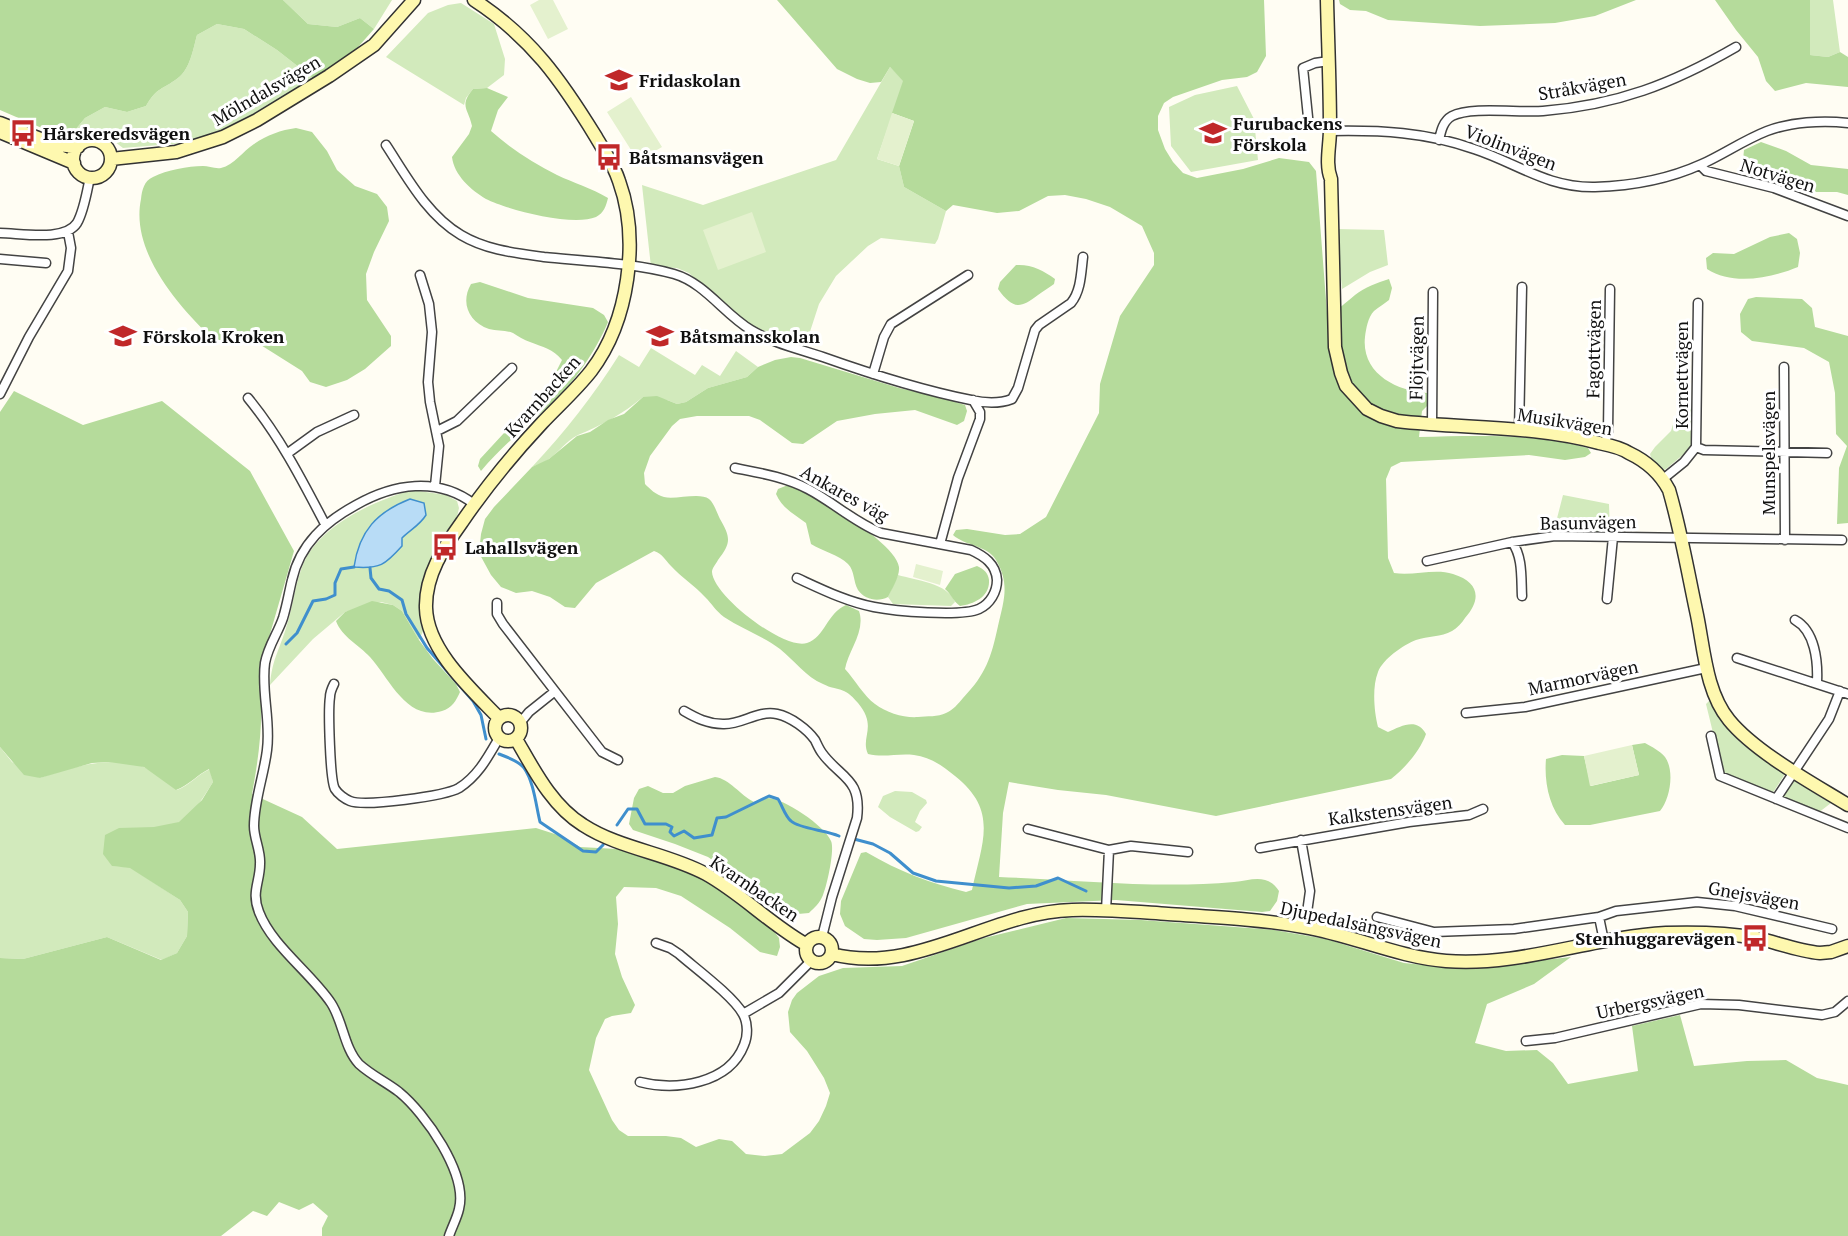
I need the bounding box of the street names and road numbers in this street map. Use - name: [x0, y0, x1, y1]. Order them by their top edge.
- street label: Mölndalsvägen: [207, 49, 325, 131]
- street label: Stråkvägen: [1536, 66, 1628, 106]
- street label: Violinvägen: [1462, 118, 1561, 176]
- street label: Notvägen: [1738, 152, 1819, 198]
- street label: Fagottvägen: [1580, 299, 1606, 399]
- street label: Flöjtvägen: [1403, 315, 1429, 400]
- street label: Kornettvägen: [1669, 321, 1693, 429]
- street label: Kvarnbacken: [499, 350, 585, 442]
- street label: Munspelsvägen: [1756, 391, 1780, 515]
- street label: Musikvägen: [1516, 402, 1615, 440]
- street label: Ankares väg: [797, 459, 894, 527]
- street label: Basunvägen: [1540, 509, 1637, 535]
- street label: Marmorvägen: [1526, 654, 1640, 700]
- street label: Kalkstensvägen: [1327, 789, 1454, 831]
- street label: Kvarnbacken: [706, 849, 804, 927]
- street label: Gnejsvägen: [1706, 875, 1802, 915]
- street label: Djupedalsängsvägen: [1278, 895, 1444, 953]
- street label: Urbergsvägen: [1594, 978, 1706, 1024]

